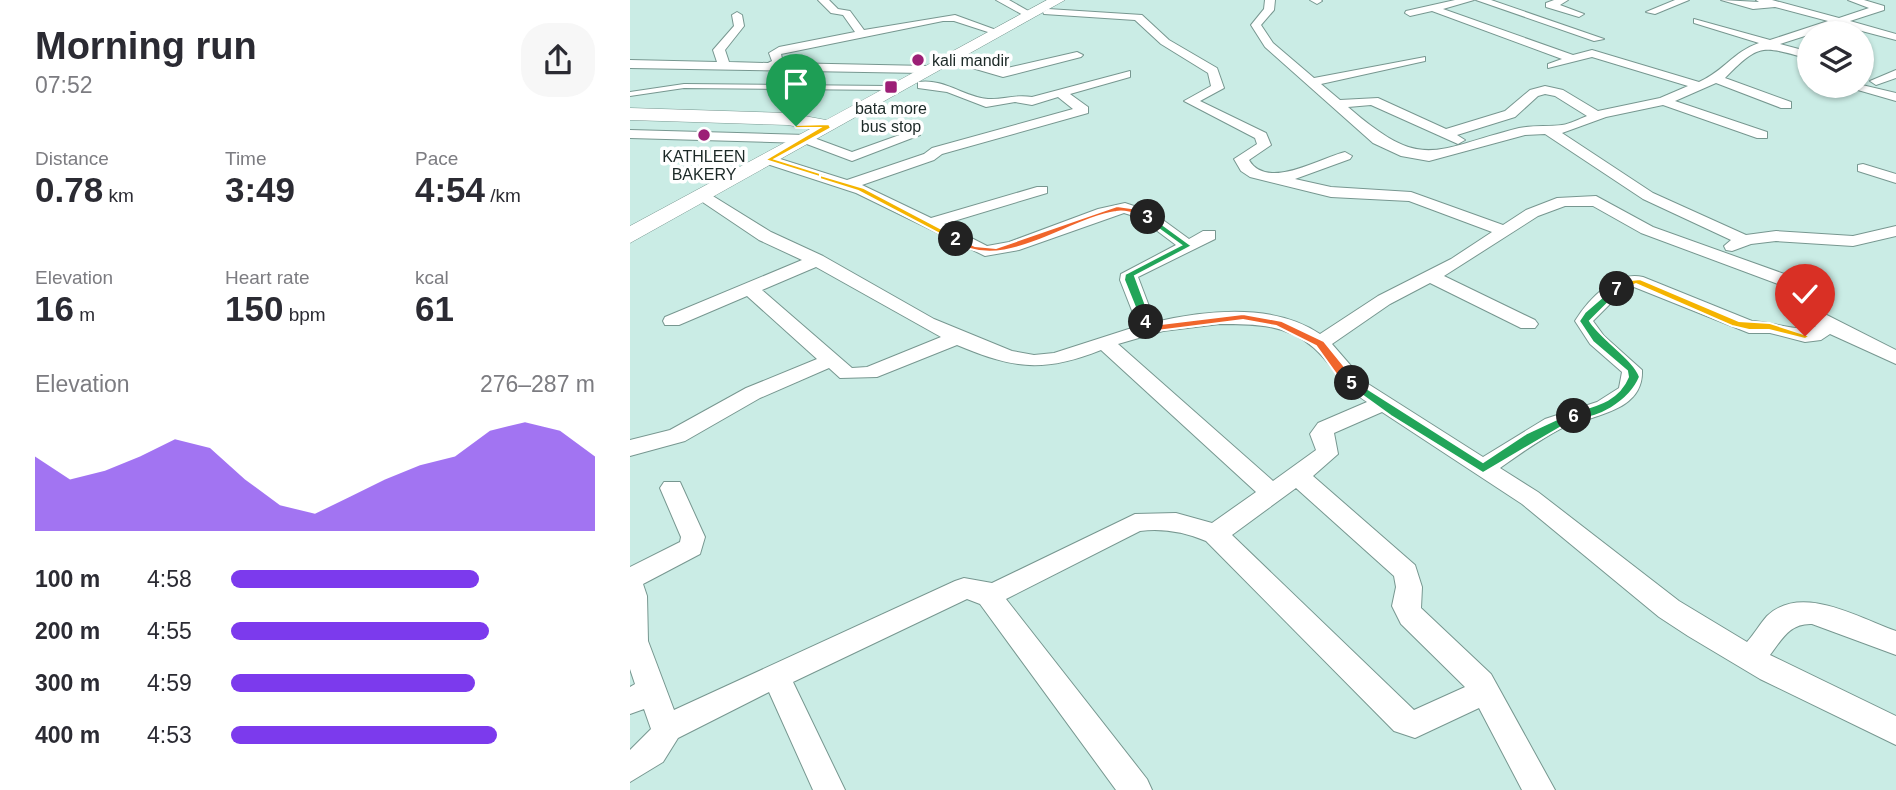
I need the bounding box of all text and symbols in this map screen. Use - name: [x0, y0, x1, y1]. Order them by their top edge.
- map controls: [1797, 21, 1874, 98]
- button: layers: [1797, 21, 1874, 98]
- button: share: [521, 23, 595, 97]
- text: Morning run: [35, 25, 257, 67]
- marker: kali mandir: [910, 52, 926, 68]
- place label: kali mandir: [932, 52, 1010, 69]
- pin: [766, 54, 826, 126]
- icon: arrive: [777, 65, 815, 103]
- text: 07:52: [35, 72, 93, 98]
- marker: bata more bus stop: [883, 79, 899, 95]
- place label: bata more bus stop: [855, 100, 927, 135]
- marker: KATHLEEN BAKERY: [696, 127, 712, 143]
- text: Distance: [35, 148, 109, 169]
- text: Time: [225, 148, 267, 169]
- text: Pace: [415, 148, 458, 169]
- place label: KATHLEEN BAKERY: [662, 148, 746, 183]
- text: 0.78: [35, 170, 103, 209]
- text: 3:49: [225, 170, 295, 209]
- text: 4:54: [415, 170, 485, 209]
- text: km: [103, 185, 134, 206]
- text: /km: [485, 185, 521, 206]
- pin: 3: [1130, 200, 1166, 234]
- text: 3: [1142, 206, 1153, 227]
- pin: 2: [938, 222, 974, 256]
- text: 2: [950, 228, 961, 249]
- pin: [1775, 264, 1835, 336]
- text: Elevation: [35, 267, 113, 288]
- text: Heart rate: [225, 267, 309, 288]
- text: kcal: [415, 267, 449, 288]
- pin: 7: [1600, 272, 1634, 306]
- icon: check: [1786, 275, 1824, 313]
- text: 7: [1611, 278, 1622, 299]
- text: 16: [35, 289, 74, 328]
- text: 150: [225, 289, 283, 328]
- text: 61: [415, 289, 454, 328]
- text: m: [74, 304, 95, 325]
- text: bpm: [283, 304, 326, 325]
- pin: 4: [1128, 304, 1164, 340]
- text: 4: [1140, 311, 1151, 332]
- pin: 5: [1334, 366, 1370, 400]
- text: Elevation: [35, 371, 130, 397]
- text: 276–287 m: [480, 371, 595, 397]
- text: 5: [1346, 372, 1357, 393]
- pin: 6: [1556, 398, 1592, 434]
- text: 6: [1568, 405, 1579, 426]
- text: 100 m: [35, 566, 100, 592]
- text: 4:58: [147, 566, 192, 592]
- text: 200 m: [35, 618, 100, 644]
- text: 4:55: [147, 618, 192, 644]
- text: 300 m: [35, 670, 100, 696]
- text: 4:59: [147, 670, 192, 696]
- text: 400 m: [35, 722, 100, 748]
- text: 4:53: [147, 722, 192, 748]

